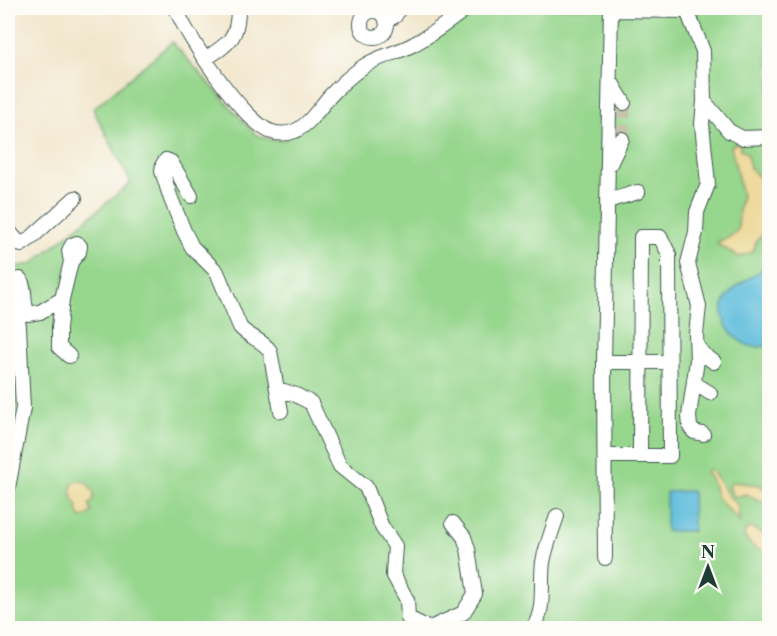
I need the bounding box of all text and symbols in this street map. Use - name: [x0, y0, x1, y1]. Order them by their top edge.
- north arrow: [678, 537, 738, 597]
- text: N: [701, 542, 715, 562]

